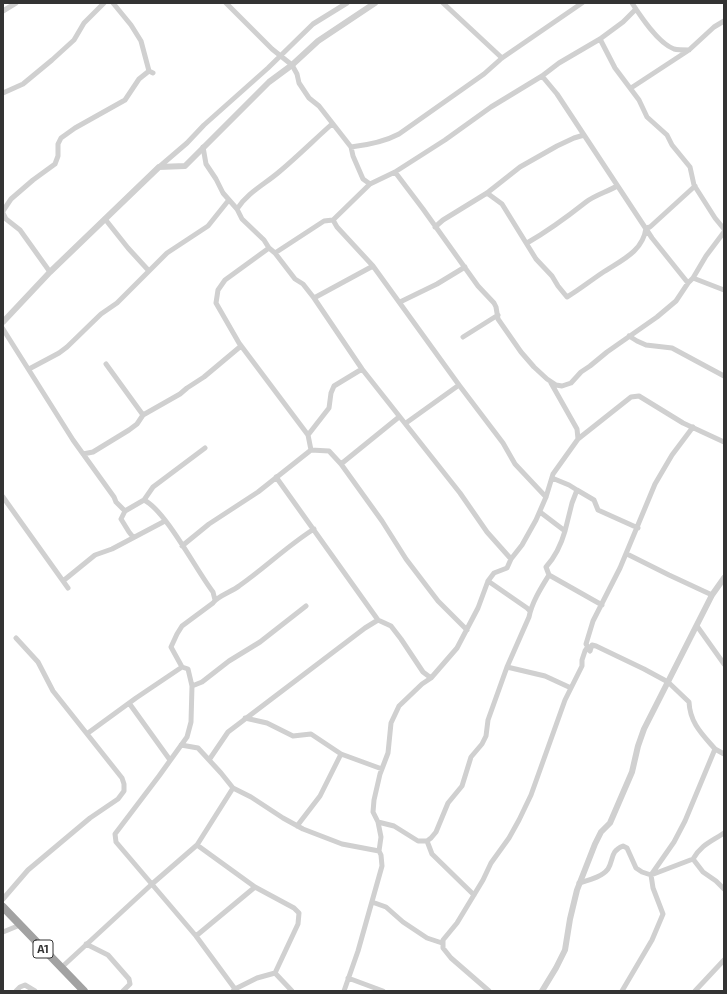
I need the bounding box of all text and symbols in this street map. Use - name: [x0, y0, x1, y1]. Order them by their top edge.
- road number: A1: [33, 940, 53, 958]

